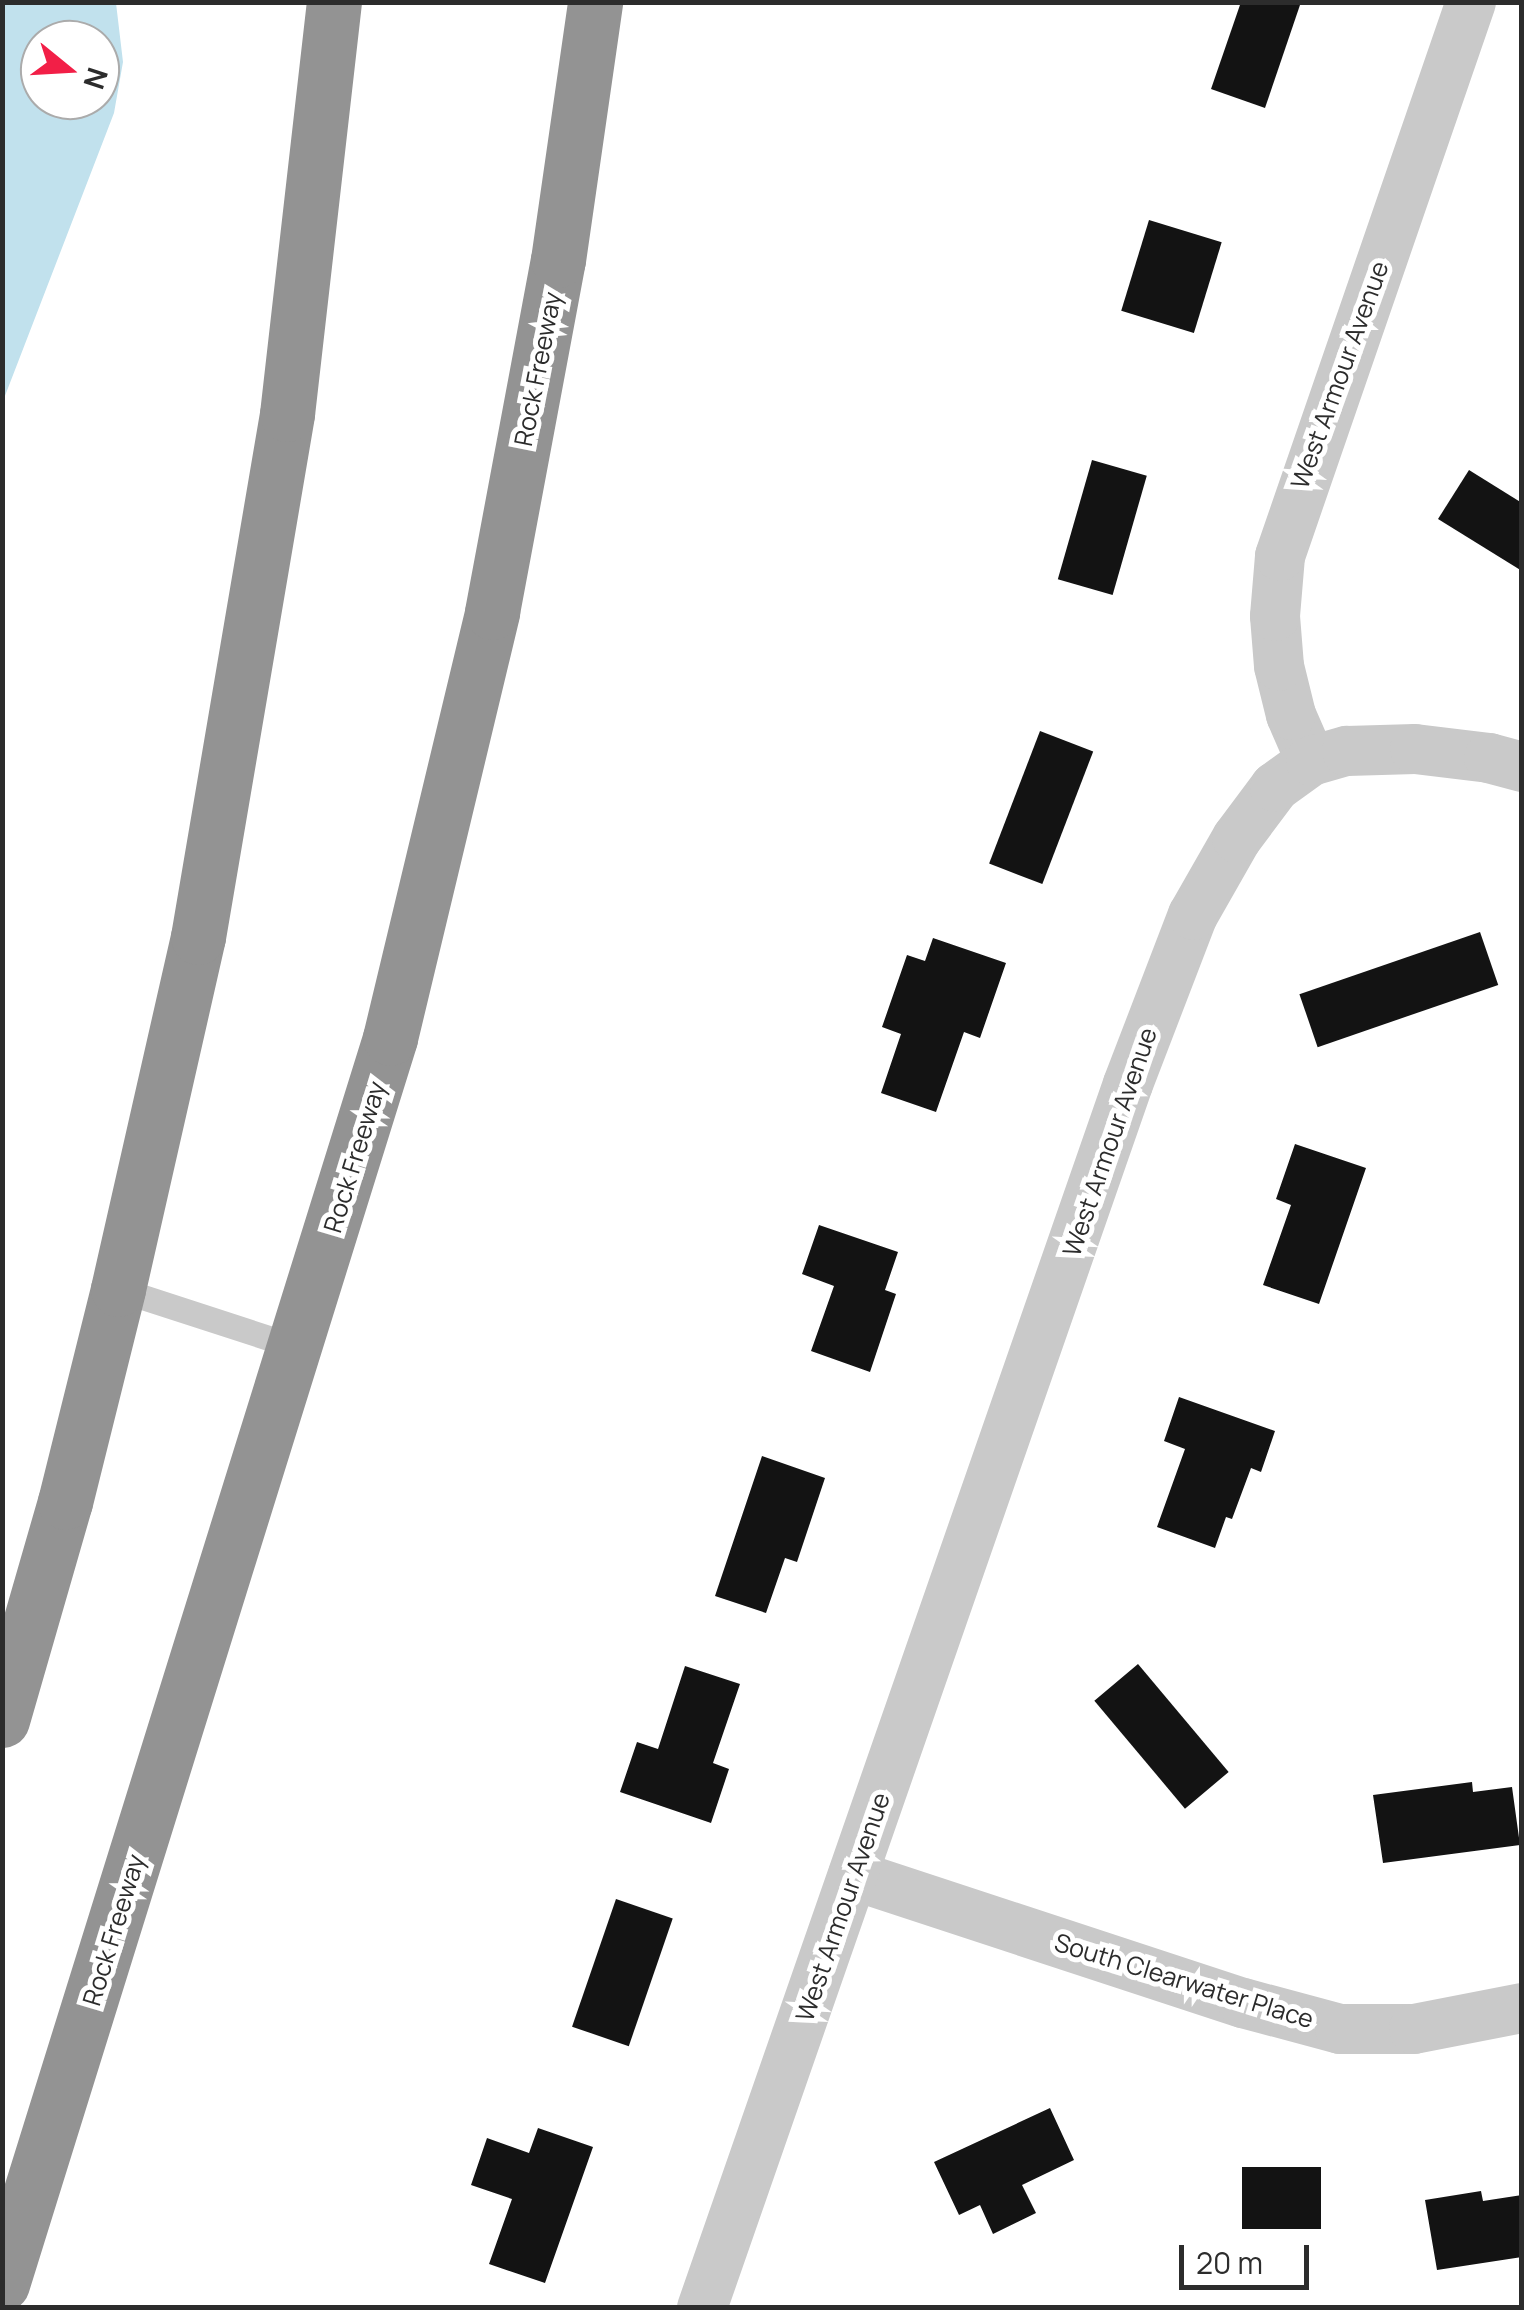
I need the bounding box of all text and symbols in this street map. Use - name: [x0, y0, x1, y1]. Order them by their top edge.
- north arrow: [20, 20, 120, 120]
- text: N: [75, 63, 118, 94]
- street label: West Armour Avenue: [1285, 257, 1395, 493]
- street label: Rock Freeway: [508, 289, 568, 449]
- street label: West Armour Avenue: [1057, 1024, 1163, 1260]
- street label: Rock Freeway: [318, 1078, 392, 1236]
- street label: West Armour Avenue: [790, 1789, 896, 2025]
- street label: Rock Freeway: [77, 1851, 151, 2009]
- street label: South Clearwater Place: [1051, 1927, 1317, 2035]
- scale bar: [1184, 2225, 1314, 2287]
- text: 20 m: [1196, 2242, 1263, 2283]

